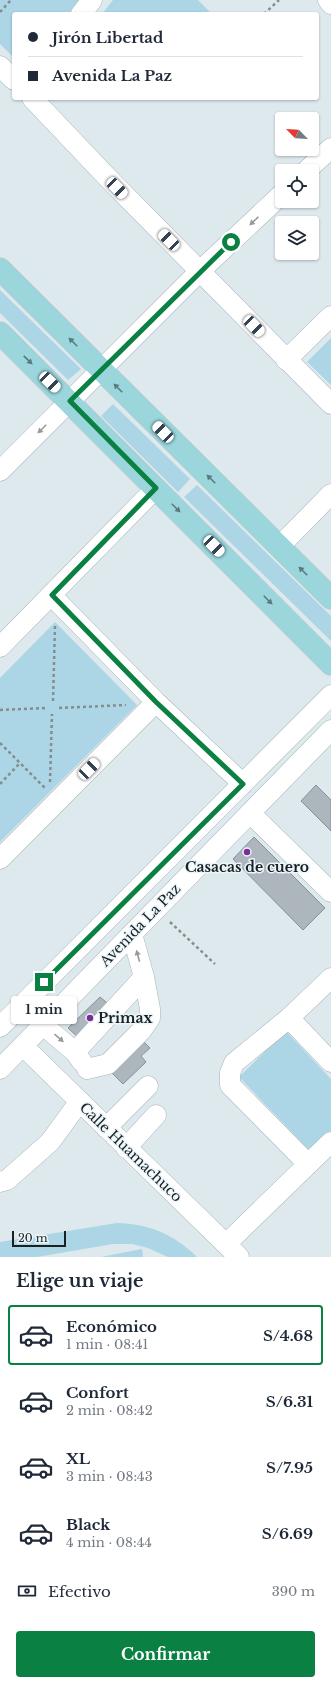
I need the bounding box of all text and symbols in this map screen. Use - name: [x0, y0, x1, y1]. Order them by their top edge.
- text: Jirón Libertad: [52, 28, 163, 47]
- text: Avenida La Paz: [52, 66, 172, 85]
- north arrow: [275, 112, 319, 156]
- map controls: [275, 112, 319, 260]
- button: locate: [275, 164, 319, 208]
- car: [104, 175, 130, 201]
- one-way arrow: [249, 216, 259, 225]
- button: layers: [275, 216, 319, 260]
- car: [156, 227, 182, 253]
- route start: [222, 233, 240, 251]
- car: [241, 313, 267, 339]
- one-way arrow: [68, 337, 78, 347]
- one-way arrow: [23, 355, 33, 365]
- car: [37, 369, 63, 395]
- one-way arrow: [114, 383, 123, 393]
- car: [150, 419, 176, 445]
- one-way arrow: [37, 424, 47, 434]
- one-way arrow: [206, 475, 216, 484]
- one-way arrow: [171, 503, 181, 513]
- car: [201, 533, 227, 559]
- one-way arrow: [298, 566, 308, 576]
- one-way arrow: [263, 595, 272, 605]
- car: [76, 756, 102, 782]
- marker: Casacas de cuero: [242, 847, 252, 857]
- place label: Casacas de cuero: [185, 858, 309, 876]
- street label: Avenida La Paz: [95, 880, 184, 971]
- one-way arrow: [135, 950, 141, 962]
- route end: [35, 973, 53, 991]
- callout: 1 min: [11, 996, 77, 1024]
- text: 1 min: [25, 1001, 63, 1018]
- place label: Primax: [98, 1009, 154, 1027]
- marker: Primax: [85, 1013, 95, 1023]
- one-way arrow: [54, 1034, 64, 1043]
- street label: Calle Huamachuco: [76, 1098, 186, 1206]
- scale bar: [12, 1229, 66, 1248]
- text: 20 m: [18, 1231, 48, 1245]
- text: Elige un viaje: [16, 1270, 143, 1292]
- icon: car: [18, 1317, 54, 1353]
- text: Económico: [66, 1317, 157, 1336]
- text: S/4.68: [263, 1326, 313, 1345]
- text: 1 min · 08:41: [66, 1336, 148, 1353]
- icon: car: [18, 1383, 54, 1419]
- text: Confort: [66, 1383, 129, 1402]
- text: S/6.31: [266, 1392, 313, 1411]
- text: 2 min · 08:42: [66, 1402, 153, 1419]
- icon: car: [18, 1449, 54, 1485]
- text: XL: [66, 1449, 90, 1468]
- text: S/7.95: [266, 1458, 313, 1477]
- text: 3 min · 08:43: [66, 1468, 153, 1485]
- icon: car: [18, 1515, 54, 1551]
- text: Black: [66, 1515, 110, 1534]
- text: S/6.69: [262, 1524, 313, 1543]
- text: 4 min · 08:44: [66, 1534, 152, 1551]
- icon: cash: [16, 1580, 38, 1602]
- text: Efectivo: [48, 1582, 111, 1601]
- text: 390 m: [272, 1583, 315, 1600]
- button: Confirmar: [16, 1631, 315, 1677]

